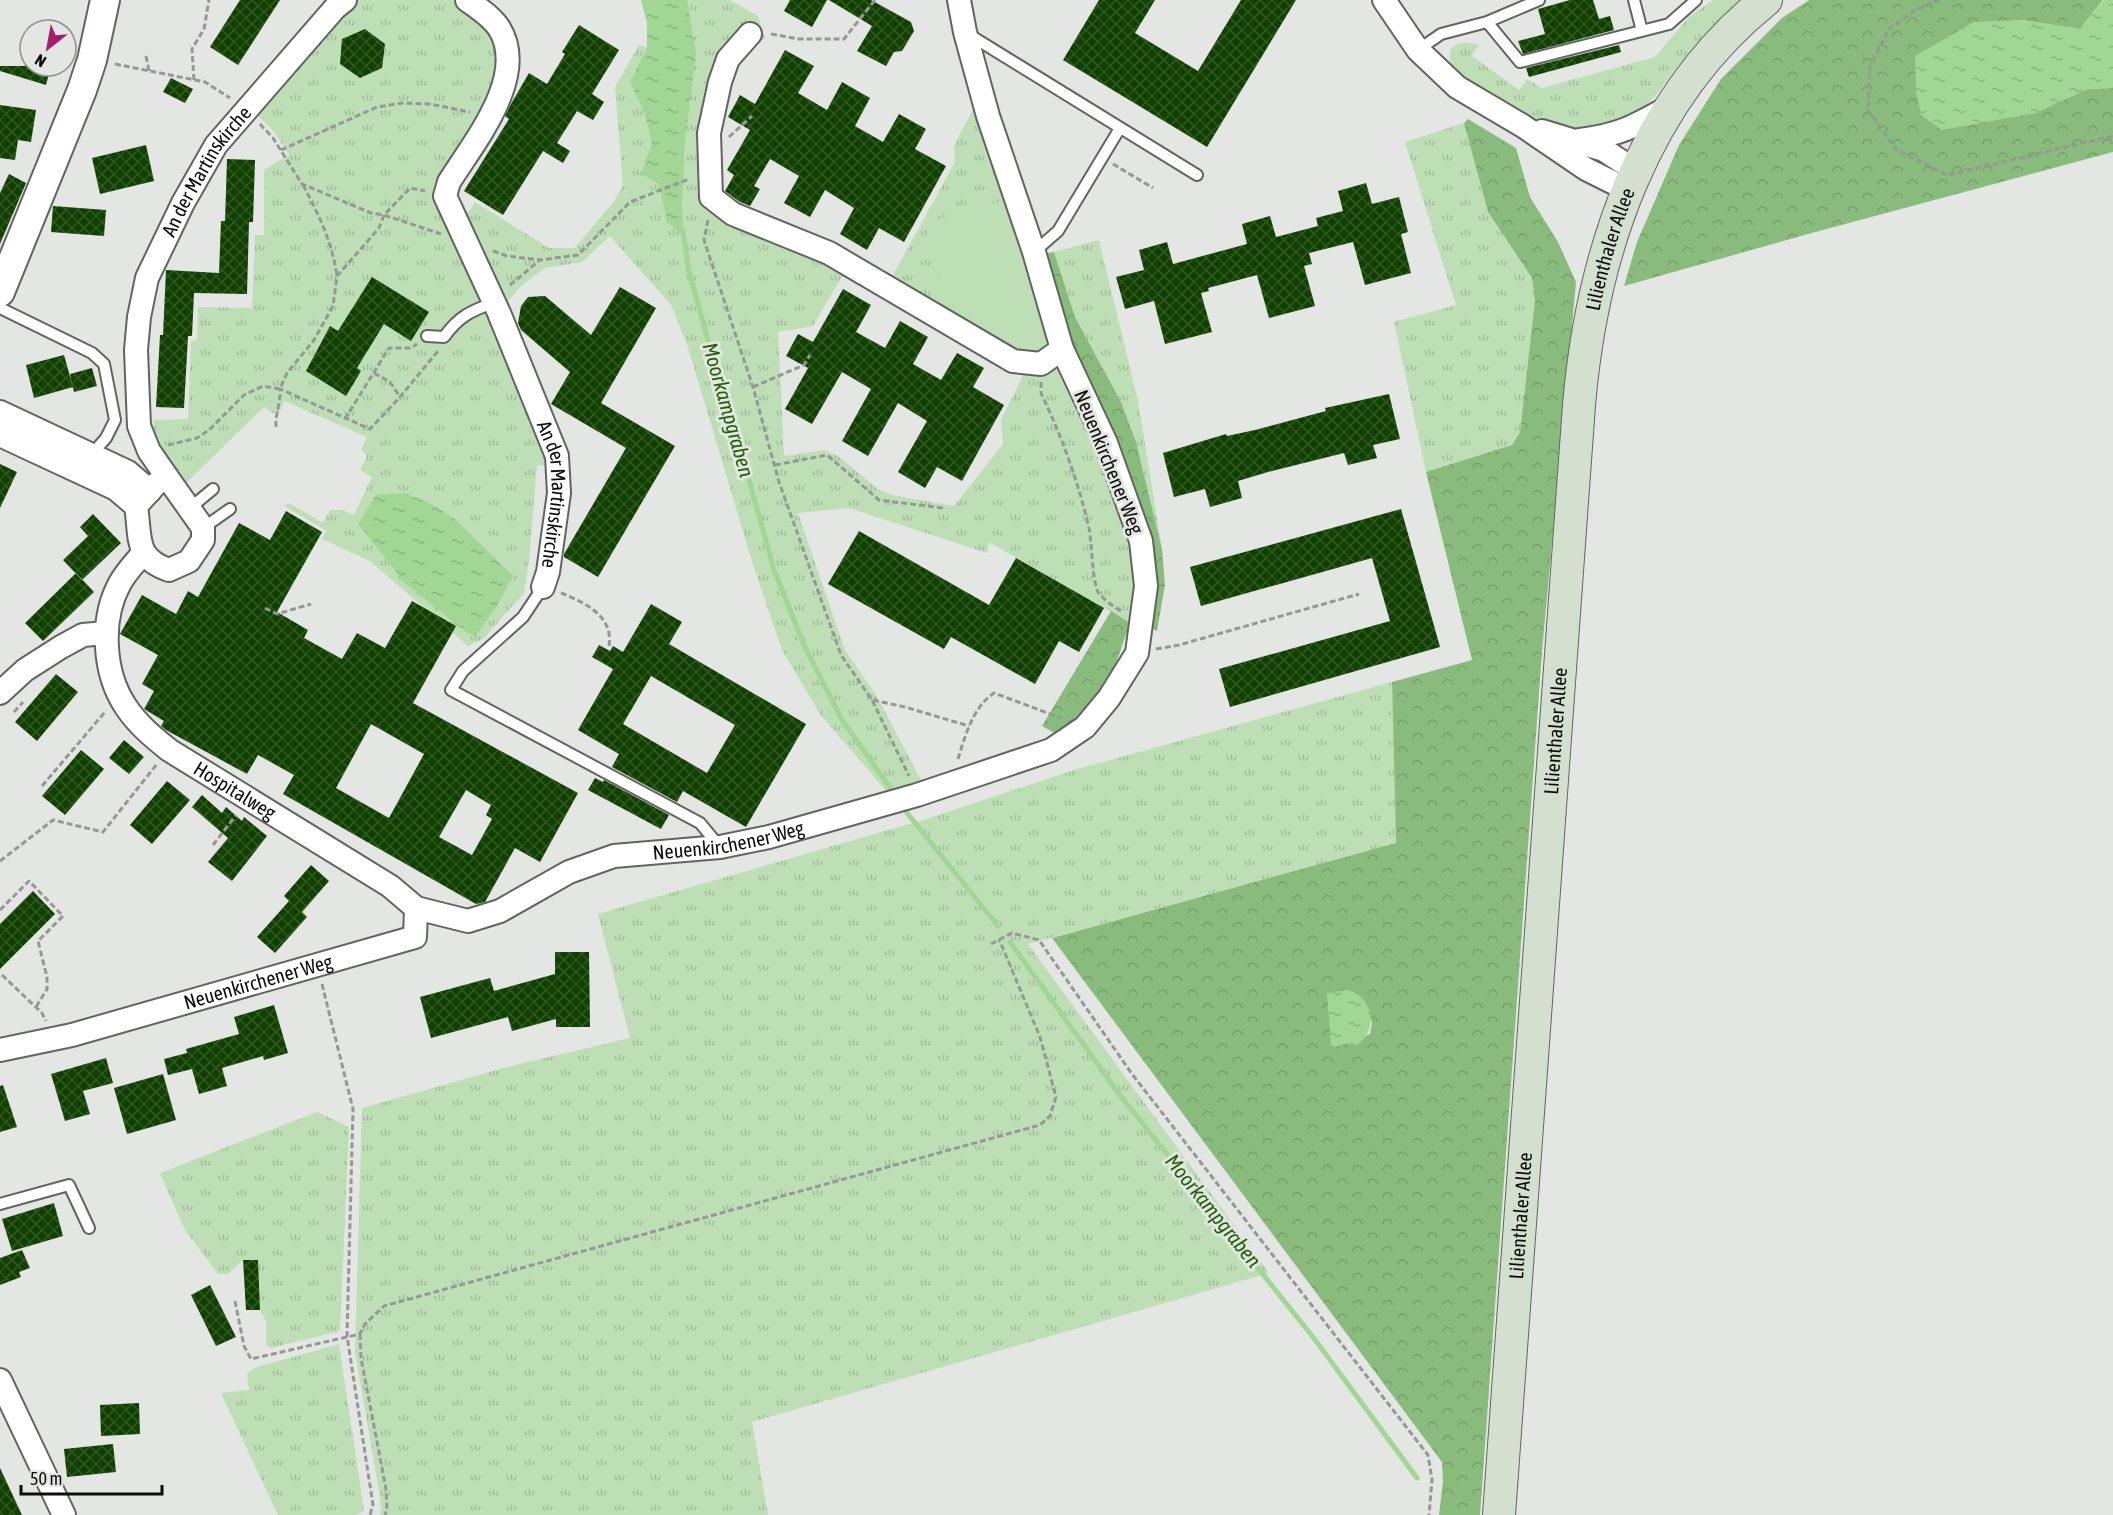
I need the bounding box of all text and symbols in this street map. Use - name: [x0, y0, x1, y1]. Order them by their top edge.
- north arrow: [18, 18, 78, 78]
- text: N: [32, 51, 49, 71]
- street label: An der Martinskirche: [157, 101, 255, 240]
- street label: Lilienthaler Allee: [1581, 184, 1639, 313]
- water label: Moorkampgraben: [698, 340, 760, 480]
- street label: Neuenkirchener Weg: [1070, 386, 1149, 538]
- street label: An der Martinskirche: [533, 417, 571, 570]
- street label: Lilienthaler Allee: [1539, 667, 1571, 795]
- street label: Hospitalweg: [190, 756, 281, 824]
- street label: Neuenkirchener Weg: [652, 816, 807, 864]
- street label: Neuenkirchener Weg: [181, 949, 335, 1013]
- water label: Moorkampgraben: [1161, 1149, 1267, 1272]
- street label: Lilienthaler Allee: [1504, 1152, 1536, 1280]
- scale bar: [21, 1458, 162, 1496]
- text: 50 m: [30, 1468, 62, 1489]

